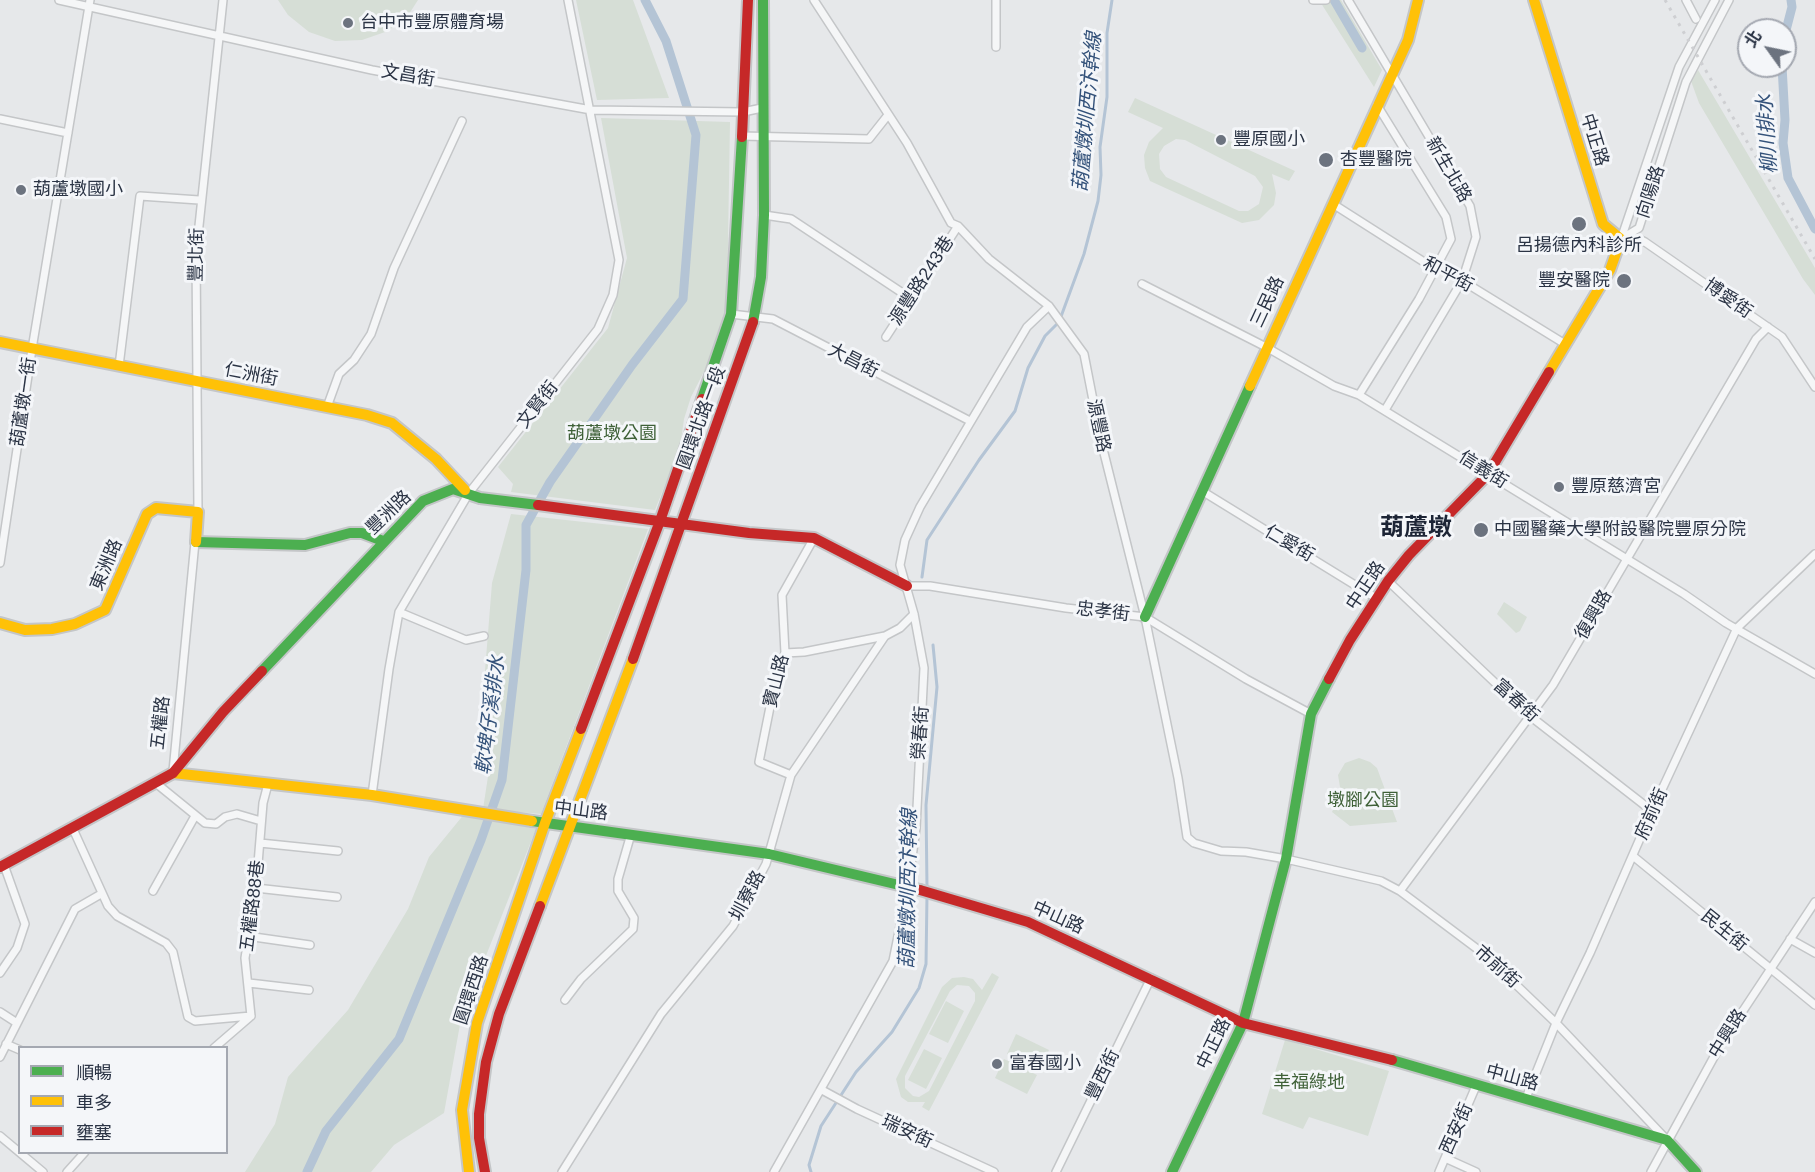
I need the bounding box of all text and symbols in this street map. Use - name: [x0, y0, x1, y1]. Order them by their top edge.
- place label: 台中市豐原體育場: [360, 12, 504, 34]
- marker: 台中市豐原體育場: [341, 16, 355, 30]
- north arrow: [1737, 18, 1797, 78]
- text: 北: [1742, 28, 1765, 50]
- water label: 葫蘆燉圳西汴幹線: [1069, 31, 1107, 193]
- street label: 文昌街: [380, 61, 436, 91]
- water label: 柳川排水: [1753, 93, 1783, 175]
- street label: 中正路: [1576, 111, 1612, 169]
- place label: 豐原國小: [1233, 129, 1305, 151]
- marker: 豐原國小: [1214, 133, 1228, 147]
- street label: 新生北路: [1421, 133, 1475, 207]
- place label: 杏豐醫院: [1340, 149, 1412, 171]
- marker: 杏豐醫院: [1317, 151, 1335, 169]
- street label: 向陽路: [1632, 163, 1670, 221]
- place label: 葫蘆墩國小: [33, 179, 123, 201]
- marker: 葫蘆墩國小: [14, 183, 28, 197]
- marker: 呂揚德內科診所: [1570, 215, 1588, 233]
- street label: 豐北街: [186, 228, 208, 282]
- street label: 源豐路243巷: [885, 232, 959, 330]
- place label: 呂揚德內科診所: [1516, 235, 1642, 257]
- street label: 和平街: [1419, 253, 1477, 297]
- place label: 豐安醫院: [1538, 270, 1610, 292]
- marker: 豐安醫院: [1615, 272, 1633, 290]
- street label: 三民路: [1247, 273, 1289, 331]
- street label: 博愛街: [1700, 275, 1756, 323]
- street label: 大昌街: [824, 339, 882, 383]
- street label: 葫蘆墩一街: [7, 356, 41, 448]
- street label: 仁洲街: [222, 359, 280, 391]
- street label: 圓環北路一段: [673, 364, 731, 472]
- street label: 文賢街: [513, 377, 563, 433]
- street label: 源豐路: [1082, 397, 1114, 455]
- park label: 葫蘆墩公園: [567, 423, 657, 445]
- street label: 信義街: [1454, 447, 1512, 493]
- place label: 豐原慈濟宮: [1571, 476, 1661, 498]
- marker: 豐原慈濟宮: [1552, 480, 1566, 494]
- street label: 豐洲路: [362, 486, 416, 540]
- district label: 葫蘆墩: [1380, 514, 1452, 542]
- place label: 中國醫藥大學附設醫院豐原分院: [1494, 519, 1746, 541]
- street label: 仁愛街: [1260, 521, 1318, 567]
- marker: 中國醫藥大學附設醫院豐原分院: [1472, 521, 1490, 539]
- street label: 東洲路: [87, 536, 127, 594]
- street label: 中正路: [1342, 558, 1390, 614]
- street label: 復興路: [1571, 586, 1617, 644]
- street label: 忠孝街: [1075, 598, 1131, 626]
- street label: 寶山路: [760, 652, 794, 710]
- water label: 軟埤仔溪排水: [472, 654, 510, 776]
- street label: 富春街: [1489, 675, 1543, 727]
- street label: 五權路: [147, 695, 175, 751]
- street label: 榮春街: [908, 705, 934, 761]
- street label: 府前街: [1631, 785, 1673, 843]
- park label: 墩腳公園: [1327, 790, 1399, 812]
- street label: 中山路: [553, 797, 609, 825]
- water label: 葫蘆燉圳西汴幹線: [896, 809, 922, 969]
- street label: 五權路88巷: [237, 859, 269, 953]
- street label: 圳寮路: [726, 867, 770, 925]
- street label: 中山路: [1029, 897, 1087, 939]
- street label: 民生街: [1696, 906, 1752, 956]
- street label: 市前街: [1470, 941, 1524, 993]
- street label: 圓環西路: [451, 952, 493, 1028]
- street label: 中興路: [1705, 1005, 1751, 1063]
- street label: 中正路: [1192, 1015, 1236, 1073]
- legend: [18, 1046, 228, 1154]
- street label: 豐西街: [1081, 1046, 1125, 1104]
- place label: 富春國小: [1009, 1053, 1081, 1075]
- marker: 富春國小: [990, 1057, 1004, 1071]
- street label: 中山路: [1483, 1061, 1541, 1095]
- text: 順暢: [76, 1063, 112, 1083]
- park label: 幸福綠地: [1273, 1072, 1345, 1094]
- text: 車多: [76, 1093, 112, 1113]
- street label: 西安街: [1436, 1100, 1478, 1158]
- street label: 瑞安街: [878, 1111, 936, 1153]
- text: 壅塞: [76, 1123, 112, 1143]

